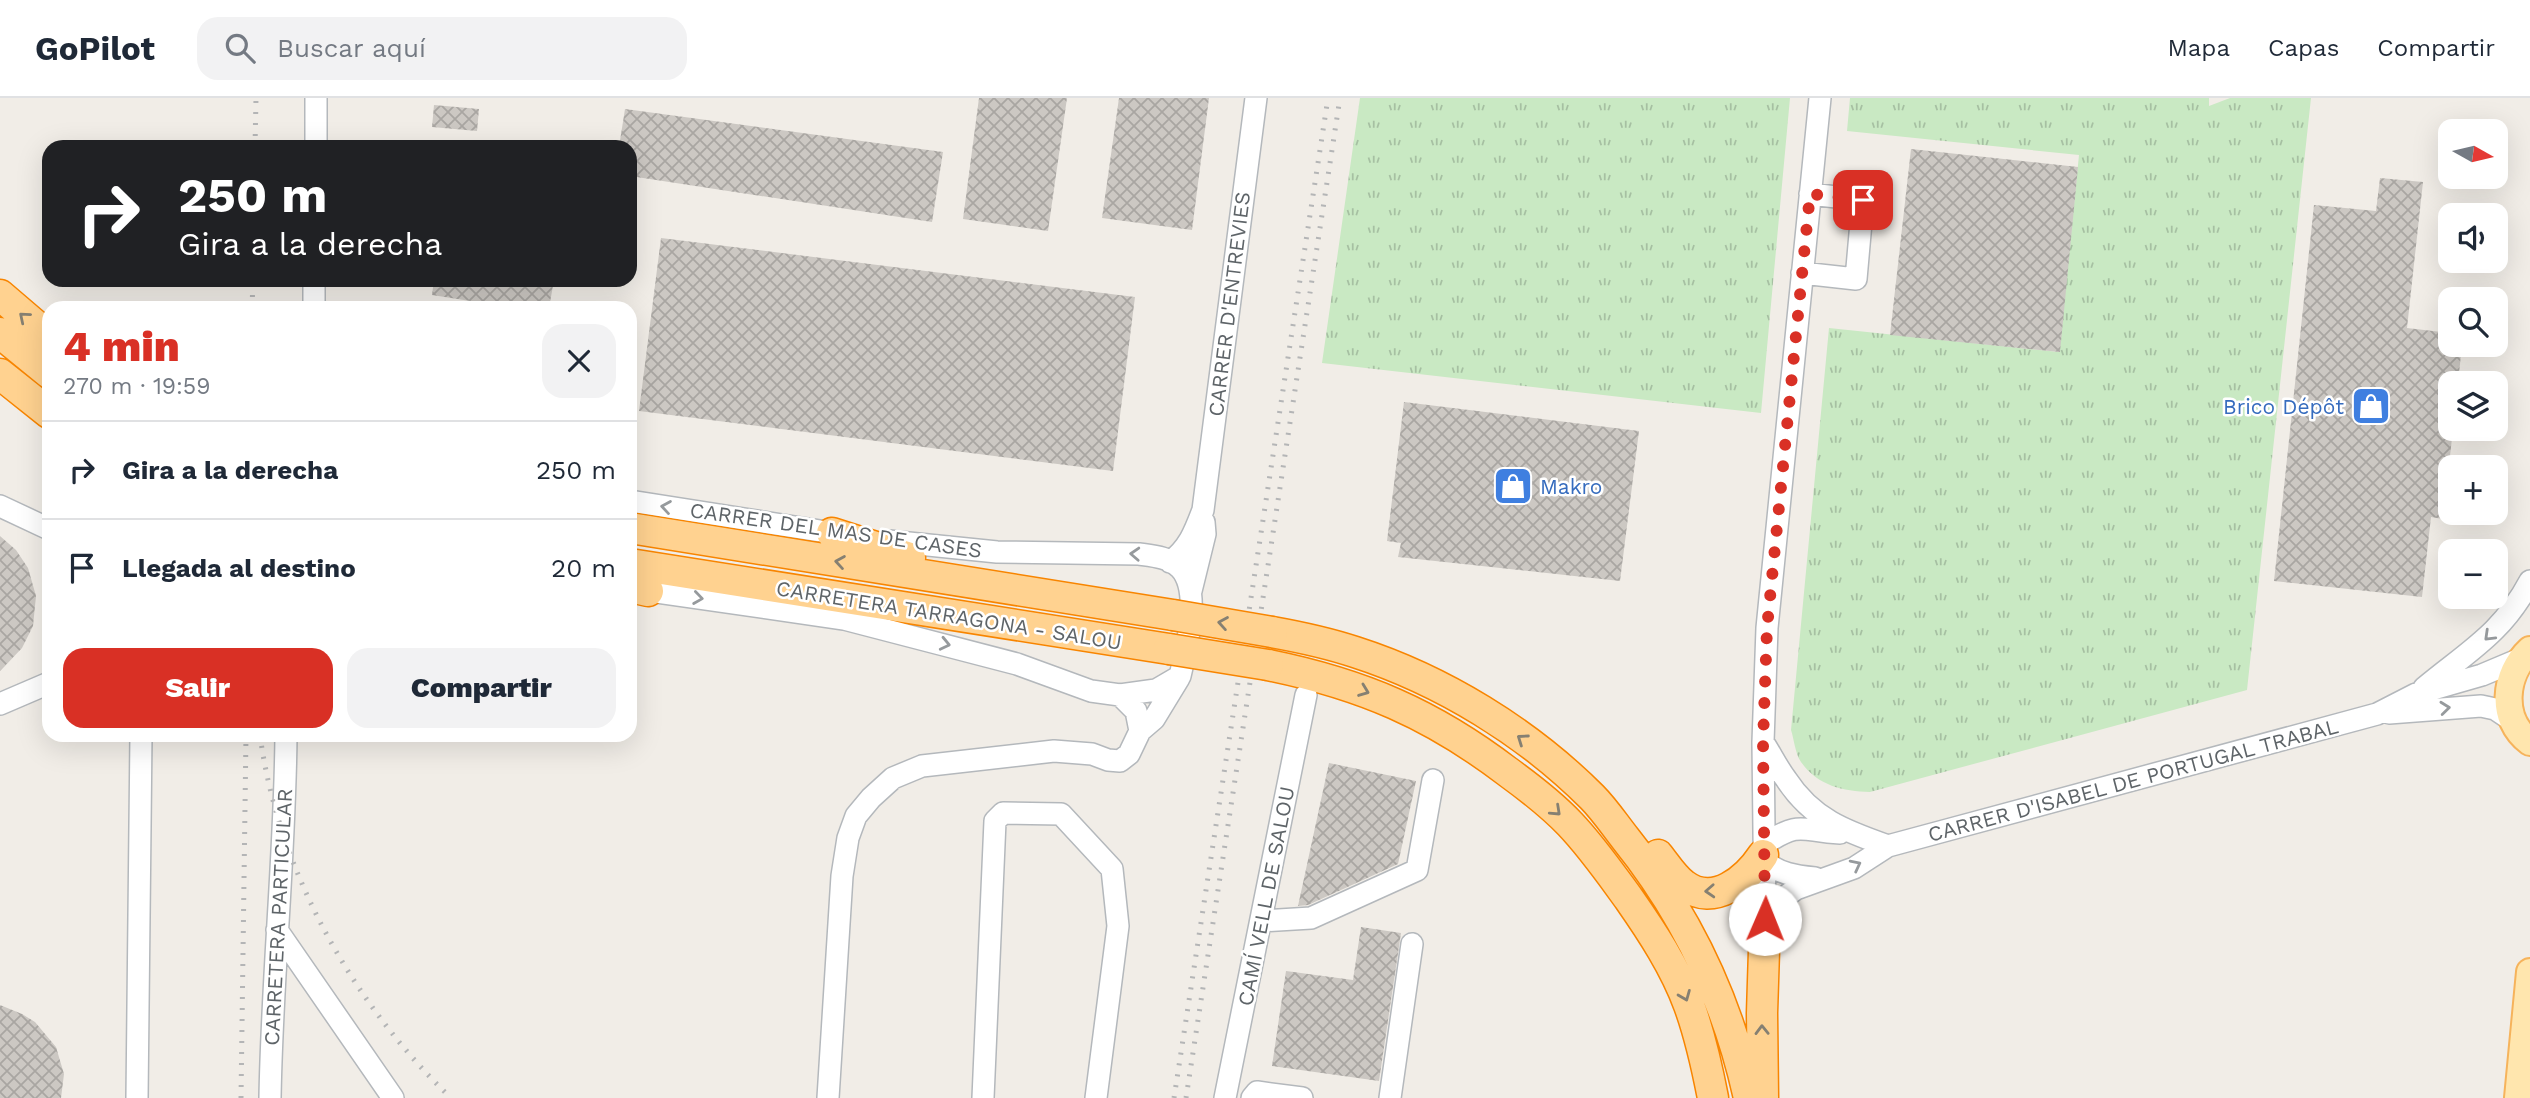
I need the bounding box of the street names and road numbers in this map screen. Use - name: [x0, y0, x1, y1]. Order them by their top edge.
- street label: CARRER D'ENTREVIES: [1203, 190, 1255, 418]
- street label: CARRER DEL MAS DE CASES: [688, 497, 984, 563]
- street label: CARRETERA TARRAGONA - SALOU: [774, 575, 1124, 655]
- street label: CARRER D'ISABEL DE PORTUGAL TRABAL: [1925, 713, 2341, 847]
- street label: CAMÍ VELL DE SALOU: [1232, 784, 1300, 1008]
- street label: CARRETERA PARTICULAR: [259, 788, 297, 1046]

